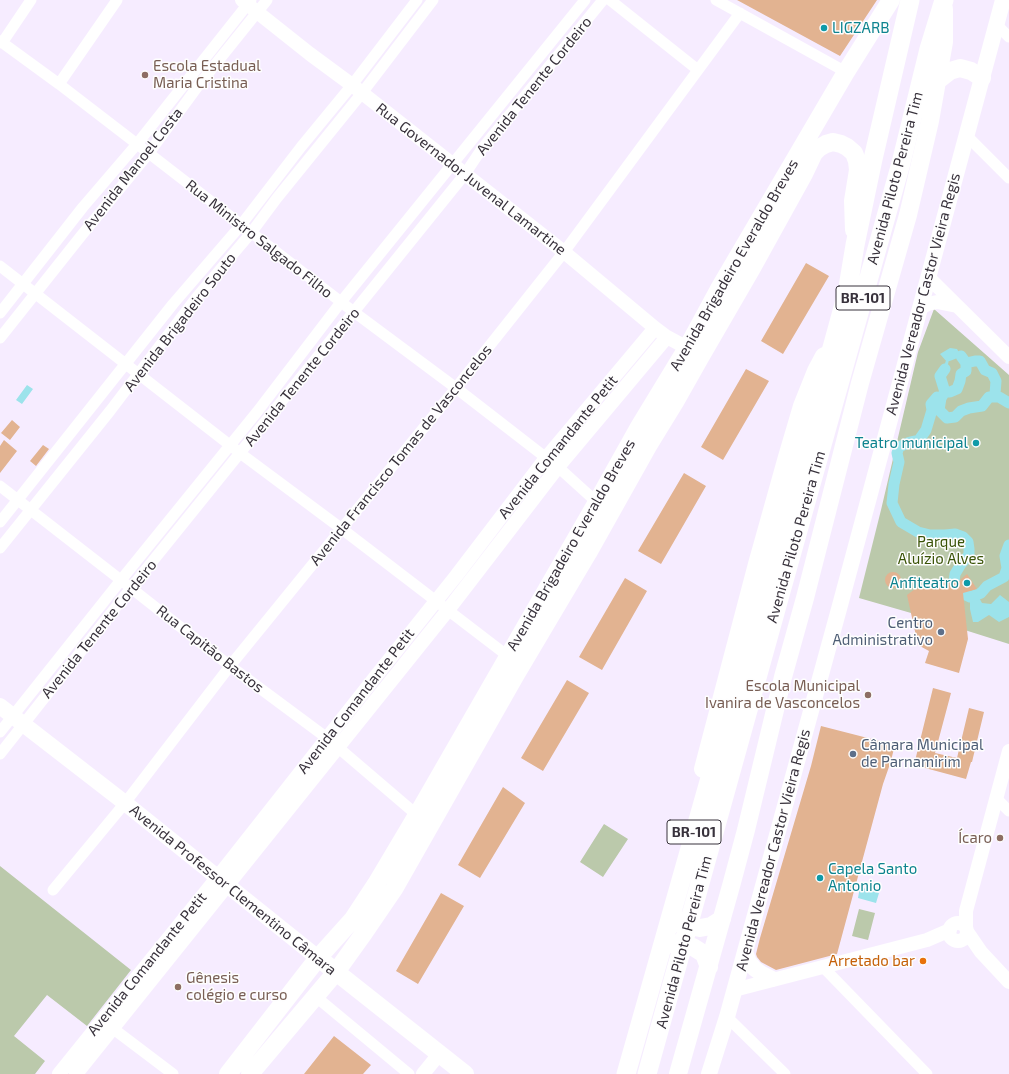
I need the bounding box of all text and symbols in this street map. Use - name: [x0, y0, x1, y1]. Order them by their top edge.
- street label: Avenida Tenente Cordeiro: [473, 13, 595, 159]
- place label: LIGZARB: [832, 19, 889, 37]
- marker: LIGZARB: [819, 23, 829, 33]
- place label: Escola Estadual Maria Cristina: [153, 57, 261, 92]
- marker: Escola Estadual Maria Cristina: [140, 70, 150, 80]
- street label: Avenida Piloto Pereira Tim: [863, 90, 927, 266]
- street label: Rua Governador Juvenal Lamartine: [372, 99, 570, 259]
- street label: Avenida Manoel Costa: [80, 104, 186, 234]
- street label: Avenida Brigadeiro Everaldo Breves: [666, 156, 802, 374]
- street label: Avenida Vereador Castor Vieira Regis: [882, 171, 964, 417]
- street label: Rua Ministro Salgado Filho: [182, 176, 336, 302]
- street label: Avenida Brigadeiro Souto: [120, 249, 240, 395]
- road number: BR-101: [836, 286, 890, 310]
- street label: Avenida Tenente Cordeiro: [241, 304, 363, 450]
- street label: Avenida Francisco Tomas de Vasconcelos: [306, 341, 496, 569]
- street label: Avenida Comandante Petit: [495, 372, 621, 522]
- place label: Teatro municipal: [855, 434, 968, 452]
- street label: Avenida Brigadeiro Everaldo Breves: [503, 436, 639, 654]
- marker: Teatro municipal: [971, 438, 981, 448]
- street label: Avenida Piloto Pereira Tim: [763, 449, 829, 625]
- park label: Parque Aluízio Alves: [898, 533, 984, 568]
- street label: Avenida Tenente Cordeiro: [38, 556, 160, 702]
- place label: Anfiteatro: [890, 574, 959, 592]
- marker: Anfiteatro: [962, 578, 972, 588]
- street label: Rua Capitão Bastos: [153, 601, 267, 697]
- place label: Centro Administrativo: [832, 614, 933, 649]
- street label: Avenida Comandante Petit: [294, 625, 418, 777]
- marker: Centro Administrativo: [936, 627, 946, 637]
- place label: Escola Municipal Ivanira de Vasconcelos: [705, 677, 860, 712]
- marker: Escola Municipal Ivanira de Vasconcelos: [863, 690, 873, 700]
- street label: Avenida Vereador Castor Vieira Regis: [732, 727, 814, 973]
- place label: Câmara Municipal de Parnamirim: [861, 736, 983, 771]
- marker: Câmara Municipal de Parnamirim: [848, 749, 858, 759]
- street label: Avenida Professor Clementino Câmara: [126, 801, 340, 979]
- road number: BR-101: [667, 820, 721, 844]
- place label: Ícaro: [958, 829, 992, 847]
- marker: Ícaro: [995, 833, 1005, 843]
- street label: Avenida Piloto Pereira Tim: [652, 854, 716, 1030]
- place label: Capela Santo Antonio: [828, 860, 917, 895]
- marker: Capela Santo Antonio: [815, 873, 825, 883]
- street label: Avenida Comandante Petit: [84, 889, 210, 1039]
- place label: Arretado bar: [829, 952, 915, 970]
- marker: Arretado bar: [918, 956, 928, 966]
- place label: Gênesis colégio e curso: [186, 969, 288, 1004]
- marker: Gênesis colégio e curso: [173, 982, 183, 992]

